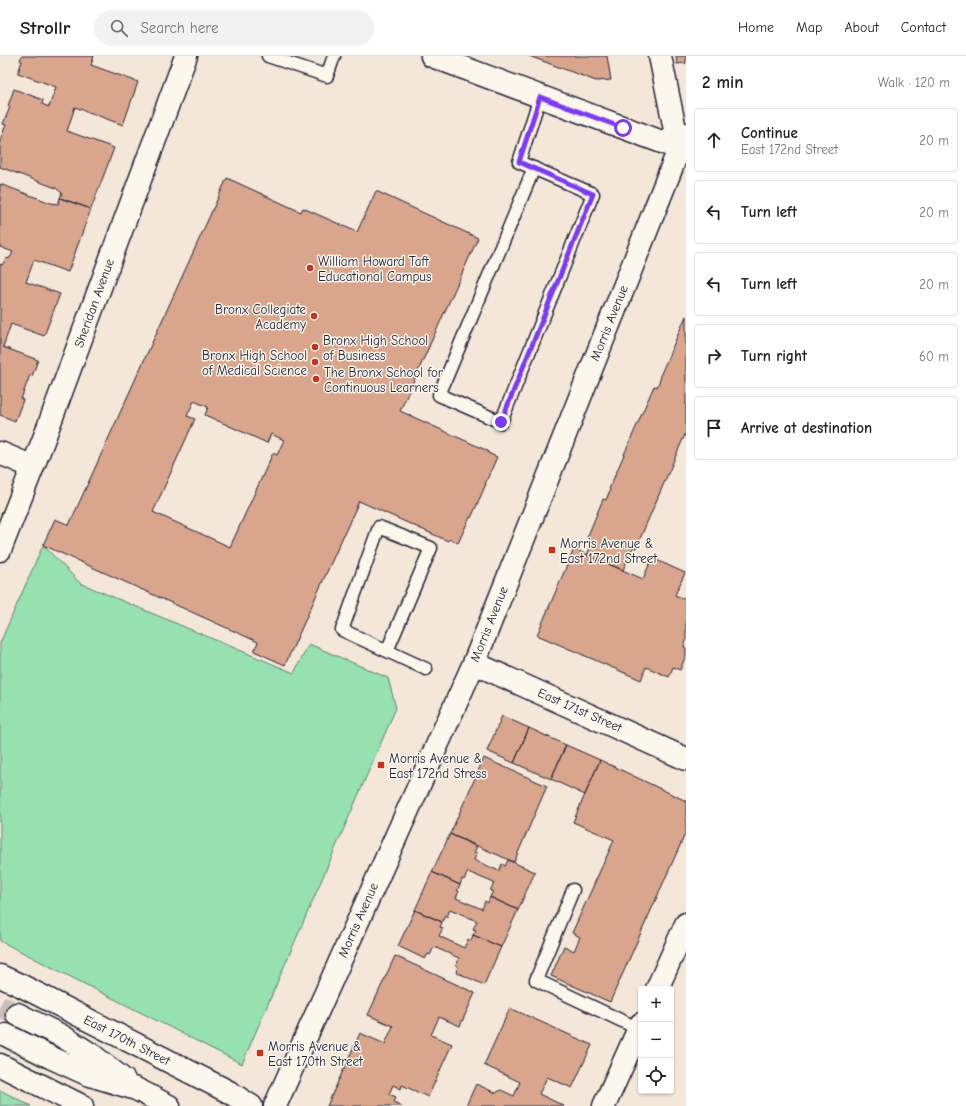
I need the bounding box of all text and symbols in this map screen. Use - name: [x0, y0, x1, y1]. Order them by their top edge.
- search box: [94, 10, 374, 46]
- text: Strollr: [20, 17, 70, 39]
- icon: search: [108, 17, 130, 39]
- text: Search here: [140, 19, 219, 37]
- text: Home: [738, 19, 774, 36]
- text: Map: [796, 19, 822, 36]
- text: About: [844, 19, 879, 36]
- text: Contact: [901, 19, 946, 36]
- text: 2 min: [702, 73, 743, 92]
- text: Walk · 120 m: [878, 75, 950, 90]
- route start: [614, 119, 632, 137]
- text: Continue: [741, 124, 798, 142]
- icon: ahead: [703, 129, 725, 151]
- text: 20 m: [919, 133, 949, 148]
- text: East 172nd Street: [741, 142, 838, 157]
- icon: left: [703, 201, 725, 223]
- text: Turn left: [741, 203, 797, 221]
- text: 20 m: [919, 205, 949, 220]
- place label: William Howard Taft Educational Campus: [318, 254, 431, 284]
- street label: Sheridan Avenue: [71, 256, 117, 349]
- marker: William Howard Taft Educational Campus: [305, 263, 315, 273]
- icon: left: [703, 273, 725, 295]
- text: Turn left: [741, 275, 797, 293]
- text: 20 m: [919, 277, 949, 292]
- street label: Morris Avenue: [587, 282, 631, 363]
- place label: Bronx Collegiate Academy: [215, 302, 306, 332]
- marker: Bronx Collegiate Academy: [309, 311, 319, 321]
- place label: Bronx High School of Business: [323, 333, 428, 363]
- marker: Bronx High School of Business: [310, 342, 320, 352]
- icon: right: [703, 345, 725, 367]
- text: Turn right: [741, 347, 807, 365]
- place label: Bronx High School of Medical Science: [202, 348, 307, 378]
- text: 60 m: [919, 349, 949, 364]
- marker: Bronx High School of Medical Science: [310, 357, 320, 367]
- place label: The Bronx School for Continuous Learners: [324, 365, 444, 395]
- marker: The Bronx School for Continuous Learners: [311, 374, 321, 384]
- route end: [492, 413, 510, 431]
- icon: arrive: [703, 417, 725, 439]
- text: Arrive at destination: [741, 419, 872, 437]
- place label: Morris Avenue & East 172nd Street: [560, 536, 658, 566]
- marker: Morris Avenue & East 172nd Street: [547, 545, 557, 555]
- street label: Morris Avenue: [467, 583, 511, 664]
- street label: East 171st Street: [536, 685, 626, 736]
- place label: Morris Avenue & East 172nd Stress: [389, 751, 487, 781]
- marker: Morris Avenue & East 172nd Stress: [376, 760, 386, 770]
- street label: Morris Avenue: [335, 880, 381, 960]
- map controls: [638, 986, 674, 1094]
- button: +: [638, 986, 674, 1022]
- street label: East 170th Street: [81, 1012, 174, 1069]
- button: −: [638, 1022, 674, 1058]
- place label: Morris Avenue & East 170th Street: [268, 1039, 364, 1069]
- marker: Morris Avenue & East 170th Street: [255, 1048, 265, 1058]
- button: locate: [638, 1058, 674, 1094]

